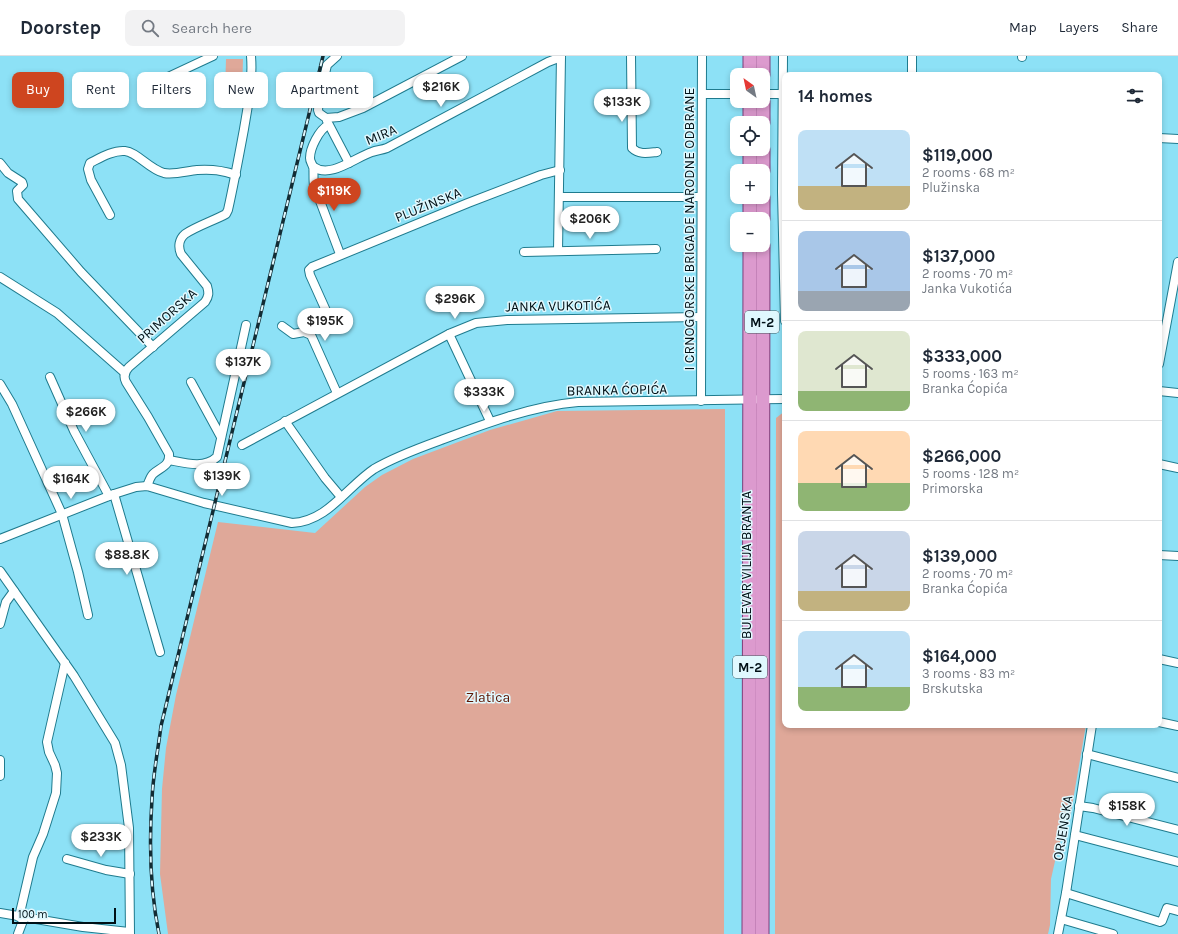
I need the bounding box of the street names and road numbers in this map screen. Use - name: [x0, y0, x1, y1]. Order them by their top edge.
- street label: I CRNOGORSKE BRIGADE NARODNE ODBRANE: [681, 88, 698, 370]
- street label: MIRA: [363, 121, 399, 149]
- street label: PLUŽINSKA: [392, 184, 464, 226]
- street label: PRIMORSKA: [134, 285, 200, 347]
- street label: JANKA VUKOTIĆA: [505, 297, 611, 315]
- road number: M-2: [745, 311, 779, 333]
- street label: BRANKA ĆOPIĆA: [567, 381, 667, 399]
- street label: BULEVAR VILIJA BRANTA: [738, 491, 755, 639]
- road number: M-2: [733, 656, 767, 678]
- street label: ORJENSKA: [1049, 794, 1077, 862]

